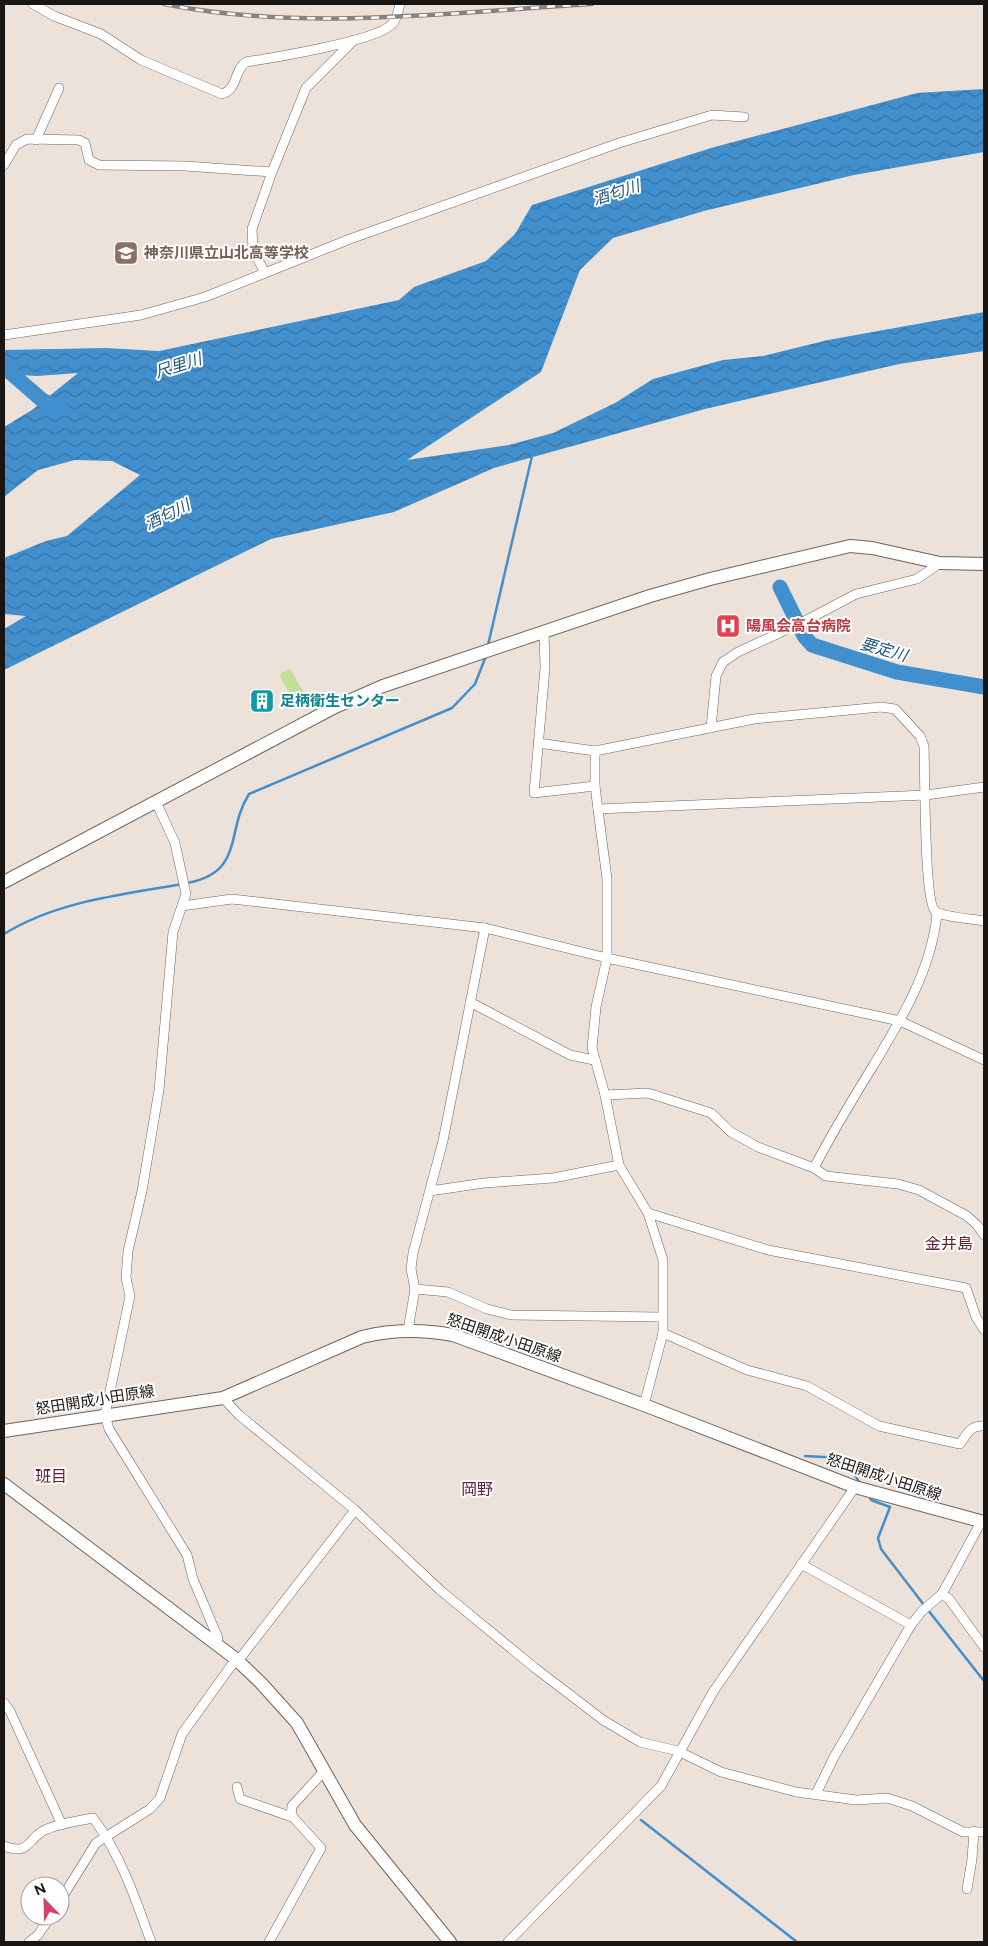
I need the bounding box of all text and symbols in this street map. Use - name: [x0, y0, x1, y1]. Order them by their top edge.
- water label: 酒匂川: [590, 175, 644, 209]
- school or university icon: 神奈川県立山北高等学校: [113, 240, 139, 266]
- place label: 神奈川県立山北高等学校: [143, 244, 309, 262]
- water label: 尺里川: [152, 348, 206, 382]
- water label: 酒匂川: [141, 495, 195, 534]
- hospital icon: 陽風会高台病院: [715, 613, 741, 639]
- place label: 陽風会高台病院: [746, 617, 851, 635]
- water label: 要定川: [858, 634, 911, 666]
- building icon: 足柄衛生センター: [249, 688, 275, 714]
- place label: 足柄衛生センター: [280, 692, 400, 710]
- district label: 金井島: [925, 1234, 973, 1253]
- street label: 怒田開成小田原線: [444, 1310, 564, 1366]
- street label: 怒田開成小田原線: [34, 1382, 156, 1418]
- street label: 怒田開成小田原線: [824, 1450, 944, 1504]
- district label: 班目: [35, 1467, 67, 1486]
- district label: 岡野: [461, 1480, 493, 1499]
- north arrow: [20, 1876, 70, 1926]
- text: N: [32, 1880, 48, 1899]

